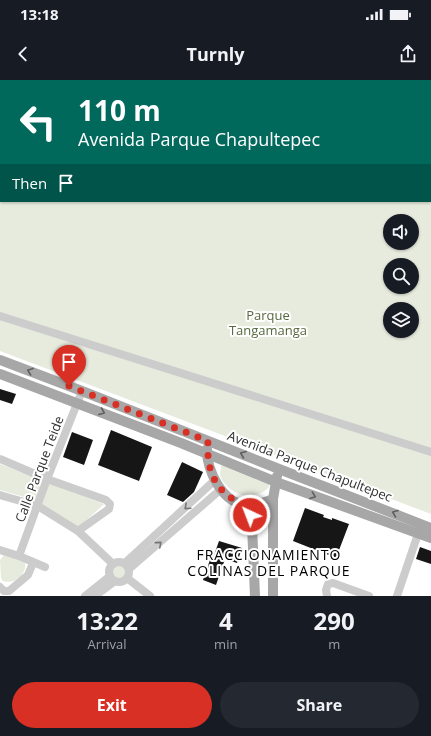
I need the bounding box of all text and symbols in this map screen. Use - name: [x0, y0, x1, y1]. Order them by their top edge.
- text: 13:18: [20, 4, 59, 24]
- text: Turnly: [187, 42, 245, 66]
- icon: back: [12, 43, 34, 65]
- icon: share: [397, 43, 419, 65]
- text: 110 m: [78, 91, 161, 129]
- icon: left: [12, 96, 64, 148]
- text: Avenida Parque Chapultepec: [78, 127, 320, 151]
- icon: arrive: [55, 172, 77, 194]
- text: Then: [12, 173, 47, 193]
- map controls: [383, 214, 419, 338]
- button: sound: [383, 214, 419, 250]
- button: search: [383, 258, 419, 294]
- button: layers: [383, 302, 419, 338]
- park label: Parque Tangamanga: [229, 306, 307, 339]
- pin: [52, 345, 86, 386]
- icon: arrive: [58, 351, 80, 373]
- one-way arrow: [27, 368, 34, 376]
- one-way arrow: [98, 408, 105, 416]
- street label: Calle Parque Teide: [10, 413, 68, 525]
- street label: Avenida Parque Chapultepec: [225, 426, 395, 506]
- one-way arrow: [239, 451, 246, 459]
- one-way arrow: [310, 491, 317, 499]
- position arrow: [229, 494, 271, 536]
- one-way arrow: [184, 502, 191, 509]
- one-way arrow: [391, 510, 398, 518]
- one-way arrow: [154, 541, 161, 548]
- district label: FRACCIONAMIENTO COLINAS DEL PARQUE: [187, 545, 351, 580]
- text: 13:22: [76, 604, 138, 637]
- text: 4: [219, 604, 233, 637]
- text: 290: [314, 604, 355, 637]
- text: Arrival: [87, 635, 127, 653]
- text: min: [214, 635, 237, 653]
- text: m: [328, 635, 340, 653]
- button: Exit: [12, 682, 212, 728]
- button: Share: [220, 682, 419, 728]

